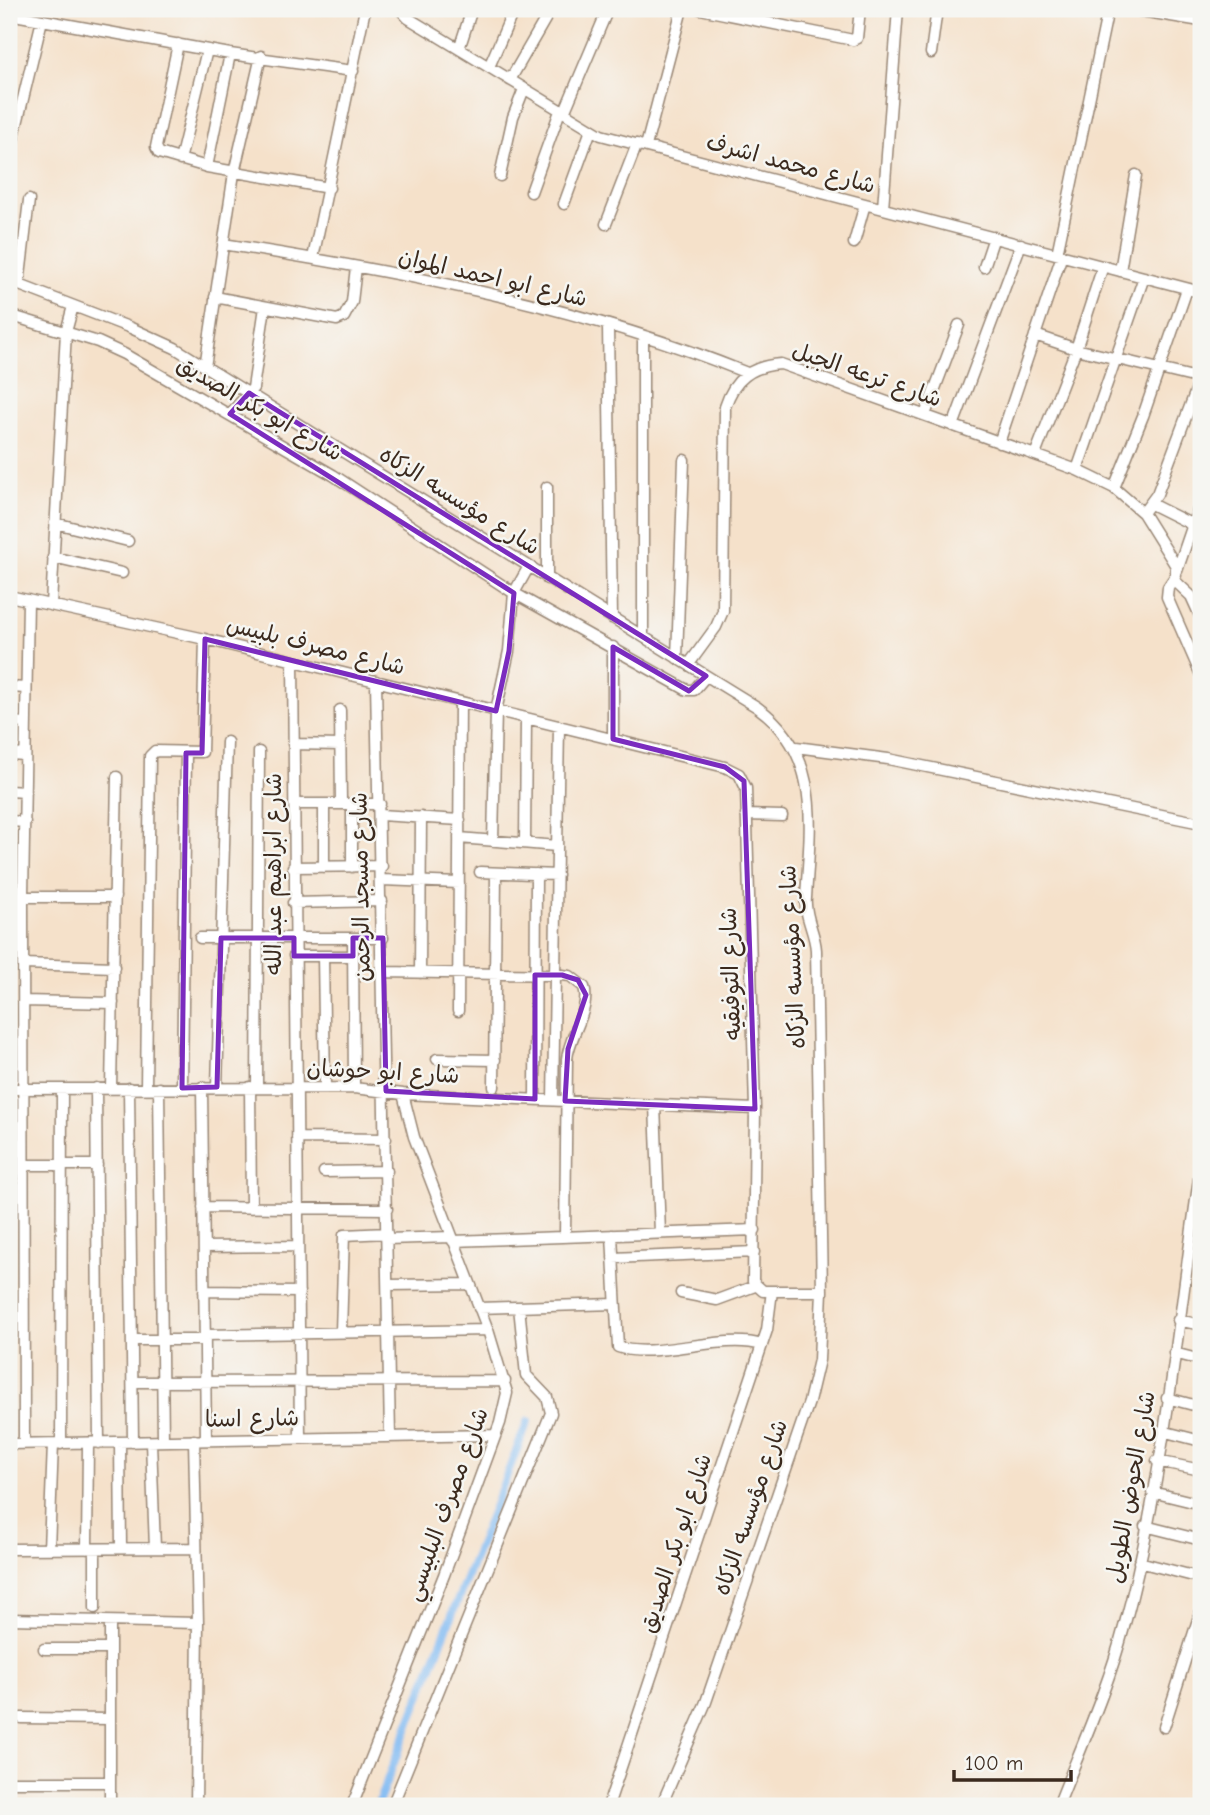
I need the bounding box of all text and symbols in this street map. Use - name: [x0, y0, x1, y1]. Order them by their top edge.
- street label: شارع محمد اشرف: [703, 128, 878, 201]
- street label: شارع ابو احمد الموان: [395, 243, 590, 314]
- street label: شارع ترعه الجبل: [788, 336, 945, 415]
- street label: شارع ابو بكر الصديق: [171, 350, 347, 469]
- street label: شارع مؤسسه الزكاه: [373, 440, 545, 562]
- street label: شارع مصرف بلبيس: [223, 610, 408, 683]
- street label: شارع ابراهيم عبد الله: [260, 773, 291, 975]
- street label: شارع مسجد الرحمن: [345, 792, 378, 982]
- street label: شارع مؤسسه الزكاه: [774, 864, 813, 1050]
- street label: شارع التوفيقيه: [715, 907, 748, 1041]
- street label: شارع ابو حوشان: [306, 1054, 460, 1091]
- street label: شارع الحوض الطويل: [1100, 1389, 1163, 1586]
- street label: شارع اسنا: [205, 1404, 299, 1435]
- street label: شارع مصرف البلبيسي: [399, 1404, 501, 1607]
- street label: شارع مؤسسه الزكاه: [708, 1416, 795, 1599]
- street label: شارع ابو بكر الصديق: [634, 1450, 719, 1637]
- scale bar: [954, 1738, 1072, 1782]
- text: 100 m: [965, 1751, 1023, 1775]

